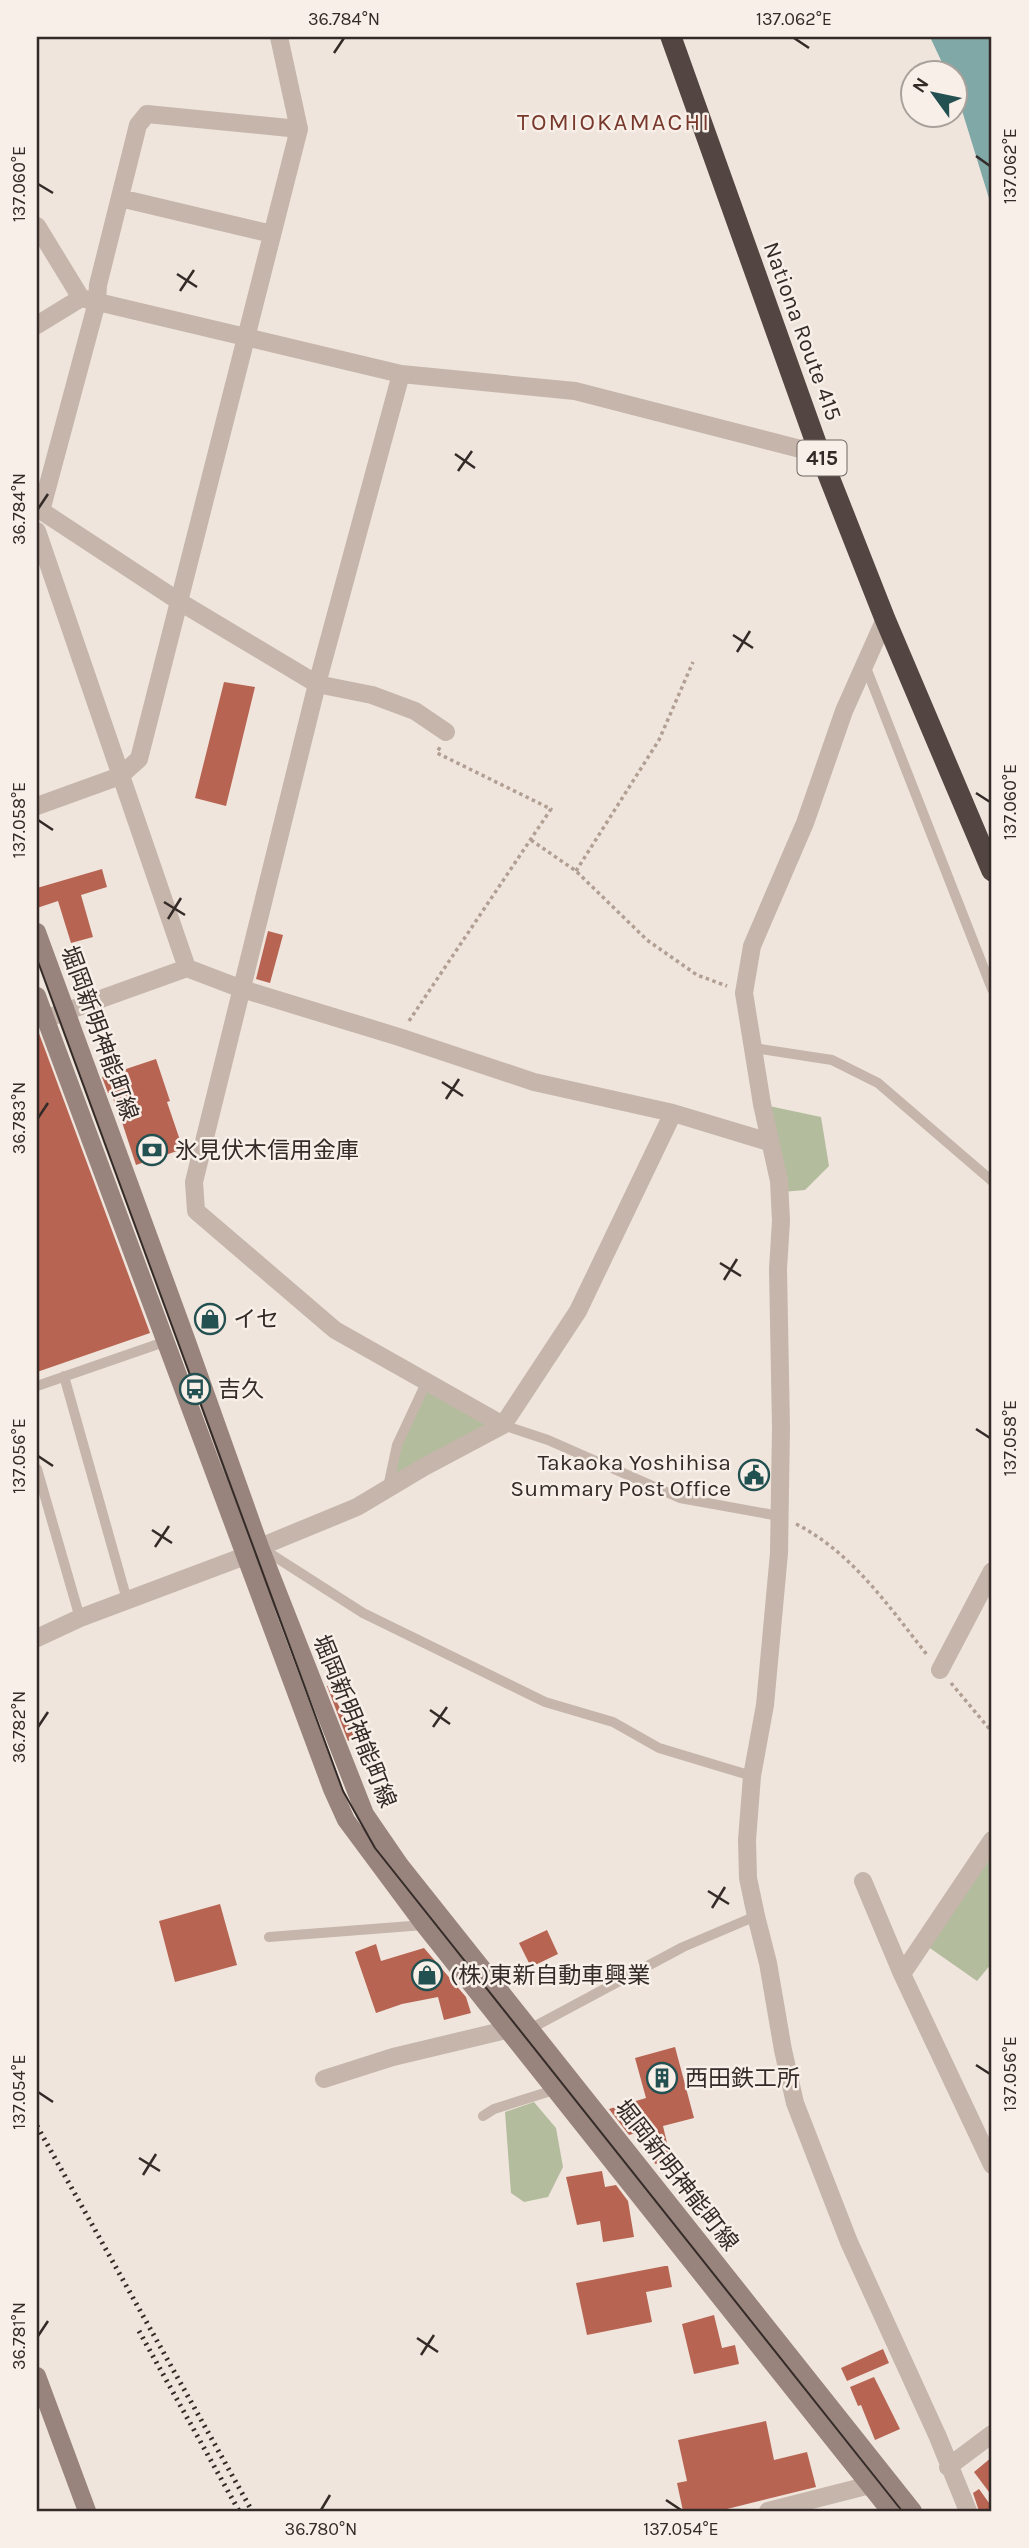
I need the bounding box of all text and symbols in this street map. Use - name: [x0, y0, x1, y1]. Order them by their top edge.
- text: 36.784°N: [308, 8, 380, 30]
- text: 137.062°E: [756, 8, 832, 30]
- north arrow: [900, 60, 970, 130]
- text: N: [908, 74, 934, 97]
- district label: TOMIOKAMACHI: [517, 108, 711, 136]
- text: 137.062°E: [999, 128, 1021, 204]
- text: 137.060°E: [8, 146, 30, 222]
- street label: Nationa Route 415: [758, 238, 847, 424]
- road number: 415: [798, 440, 846, 476]
- text: 36.784°N: [8, 473, 30, 545]
- text: 137.060°E: [999, 764, 1021, 840]
- text: 137.058°E: [8, 782, 30, 858]
- street label: 堀岡新明神能町線: [55, 942, 144, 1124]
- text: 36.783°N: [8, 1082, 30, 1154]
- bank icon: 氷見伏木信用金庫: [135, 1133, 169, 1167]
- place label: 氷見伏木信用金庫: [175, 1137, 359, 1164]
- shop icon: イセ: [193, 1302, 227, 1336]
- place label: イセ: [233, 1306, 279, 1333]
- bus stop icon: 吉久: [178, 1372, 212, 1406]
- place label: 吉久: [218, 1376, 264, 1403]
- text: 137.058°E: [999, 1400, 1021, 1476]
- text: 137.056°E: [8, 1418, 30, 1494]
- place label: Takaoka Yoshihisa Summary Post Office: [510, 1449, 731, 1502]
- public building icon: Takaoka Yoshihisa Summary Post Office: [737, 1458, 771, 1492]
- street label: 堀岡新明神能町線: [308, 1631, 402, 1812]
- text: 36.782°N: [8, 1691, 30, 1763]
- shop icon: (株)東新自動車興業: [410, 1958, 444, 1992]
- place label: (株)東新自動車興業: [450, 1962, 650, 1989]
- text: 137.056°E: [999, 2036, 1021, 2112]
- text: 137.054°E: [8, 2054, 30, 2130]
- building icon: 西田鉄工所: [645, 2061, 679, 2095]
- place label: 西田鉄工所: [685, 2065, 800, 2092]
- street label: 堀岡新明神能町線: [609, 2094, 744, 2256]
- text: 36.781°N: [8, 2302, 30, 2370]
- text: 36.780°N: [285, 2518, 357, 2540]
- text: 137.054°E: [643, 2518, 719, 2540]

